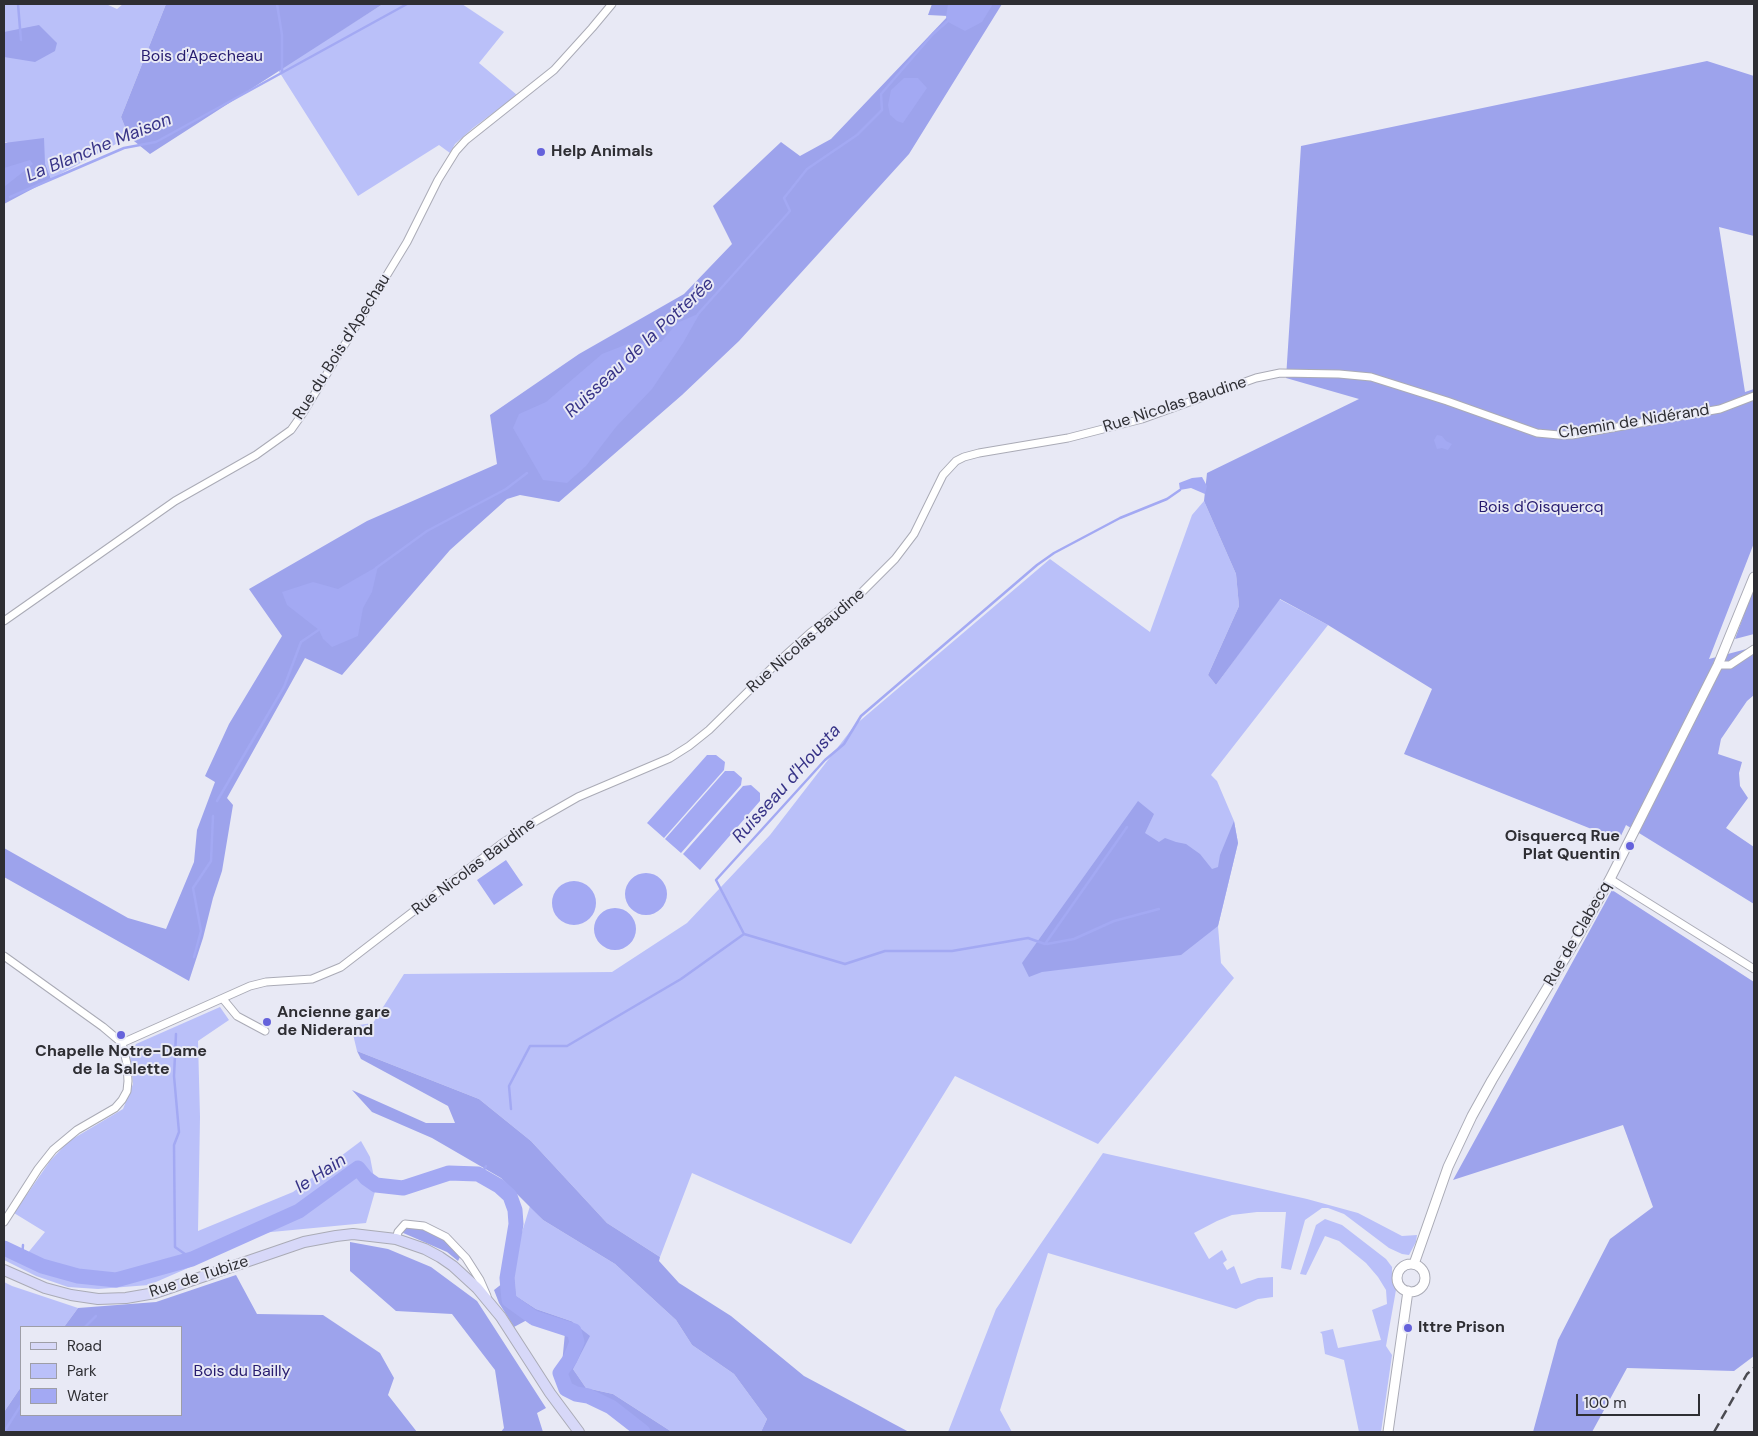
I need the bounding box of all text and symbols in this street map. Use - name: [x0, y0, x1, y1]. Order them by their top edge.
- park label: Bois d'Apecheau: [141, 47, 263, 67]
- water label: La Blanche Maison: [23, 109, 175, 187]
- place label: Help Animals: [551, 142, 653, 162]
- marker: Help Animals: [535, 146, 547, 158]
- street label: Rue du Bois d'Apechau: [289, 271, 395, 423]
- water label: Ruisseau de la Potterée: [561, 273, 719, 423]
- street label: Rue Nicolas Baudine: [1101, 373, 1249, 437]
- street label: Chemin de Nidérand: [1557, 401, 1711, 443]
- park label: Bois d'Oisquercq: [1478, 498, 1604, 518]
- street label: Rue Nicolas Baudine: [743, 585, 869, 697]
- water label: Ruisseau d'Housta: [728, 720, 846, 848]
- street label: Rue Nicolas Baudine: [408, 814, 540, 920]
- place label: Oisquercq Rue Plat Quentin: [1505, 827, 1620, 865]
- marker: Oisquercq Rue Plat Quentin: [1624, 840, 1636, 852]
- street label: Rue de Clabecq: [1540, 878, 1616, 990]
- place label: Ancienne gare de Niderand: [277, 1003, 390, 1041]
- marker: Ancienne gare de Niderand: [261, 1016, 273, 1028]
- marker: Chapelle Notre-Dame de la Salette: [115, 1029, 127, 1041]
- place label: Chapelle Notre-Dame de la Salette: [35, 1042, 207, 1080]
- water label: le Hain: [292, 1150, 350, 1198]
- street label: Rue de Tubize: [147, 1252, 251, 1302]
- place label: Ittre Prison: [1418, 1318, 1505, 1338]
- marker: Ittre Prison: [1402, 1322, 1414, 1334]
- legend: [20, 1326, 182, 1416]
- text: Road: [67, 1336, 102, 1356]
- text: Park: [67, 1361, 97, 1381]
- park label: Bois du Bailly: [194, 1362, 290, 1382]
- scale bar: [1578, 1384, 1702, 1416]
- text: Water: [67, 1386, 108, 1406]
- text: 100 m: [1584, 1393, 1627, 1413]

